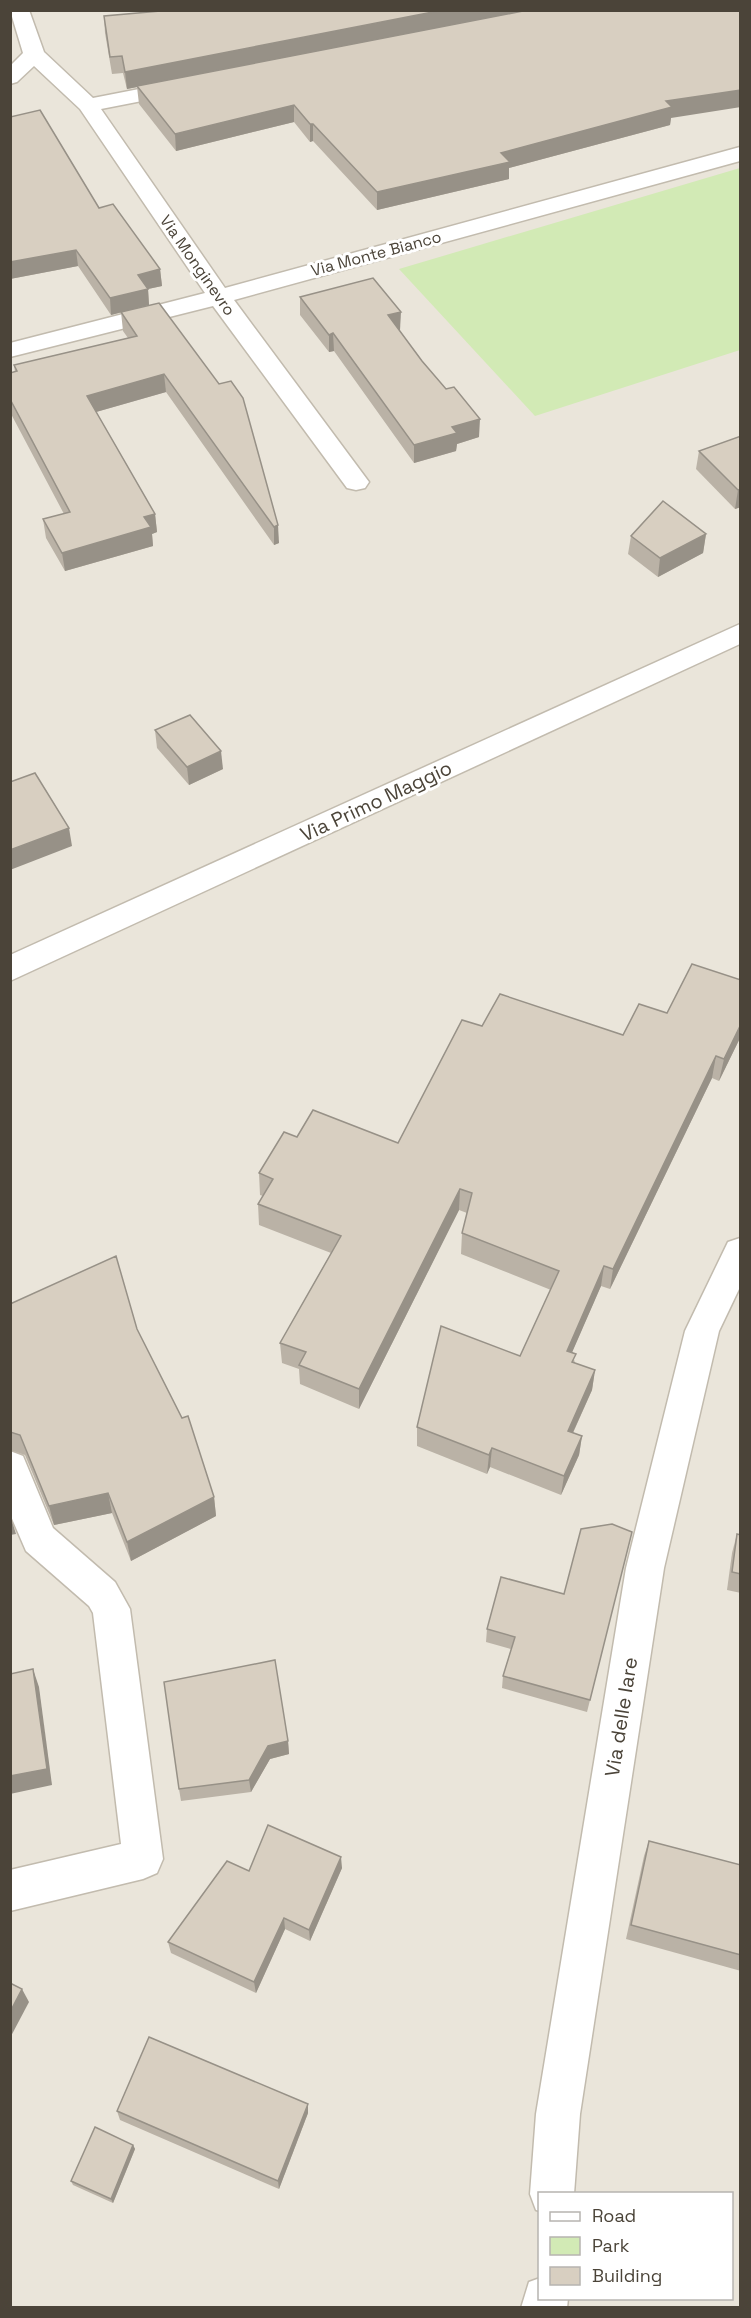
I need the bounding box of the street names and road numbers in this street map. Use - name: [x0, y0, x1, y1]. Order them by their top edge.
- street label: Via Monginevro: [155, 211, 240, 320]
- street label: Via Monte Bianco: [309, 226, 444, 281]
- street label: Via Primo Maggio: [296, 754, 456, 848]
- street label: Via delle Iare: [599, 1655, 643, 1779]

